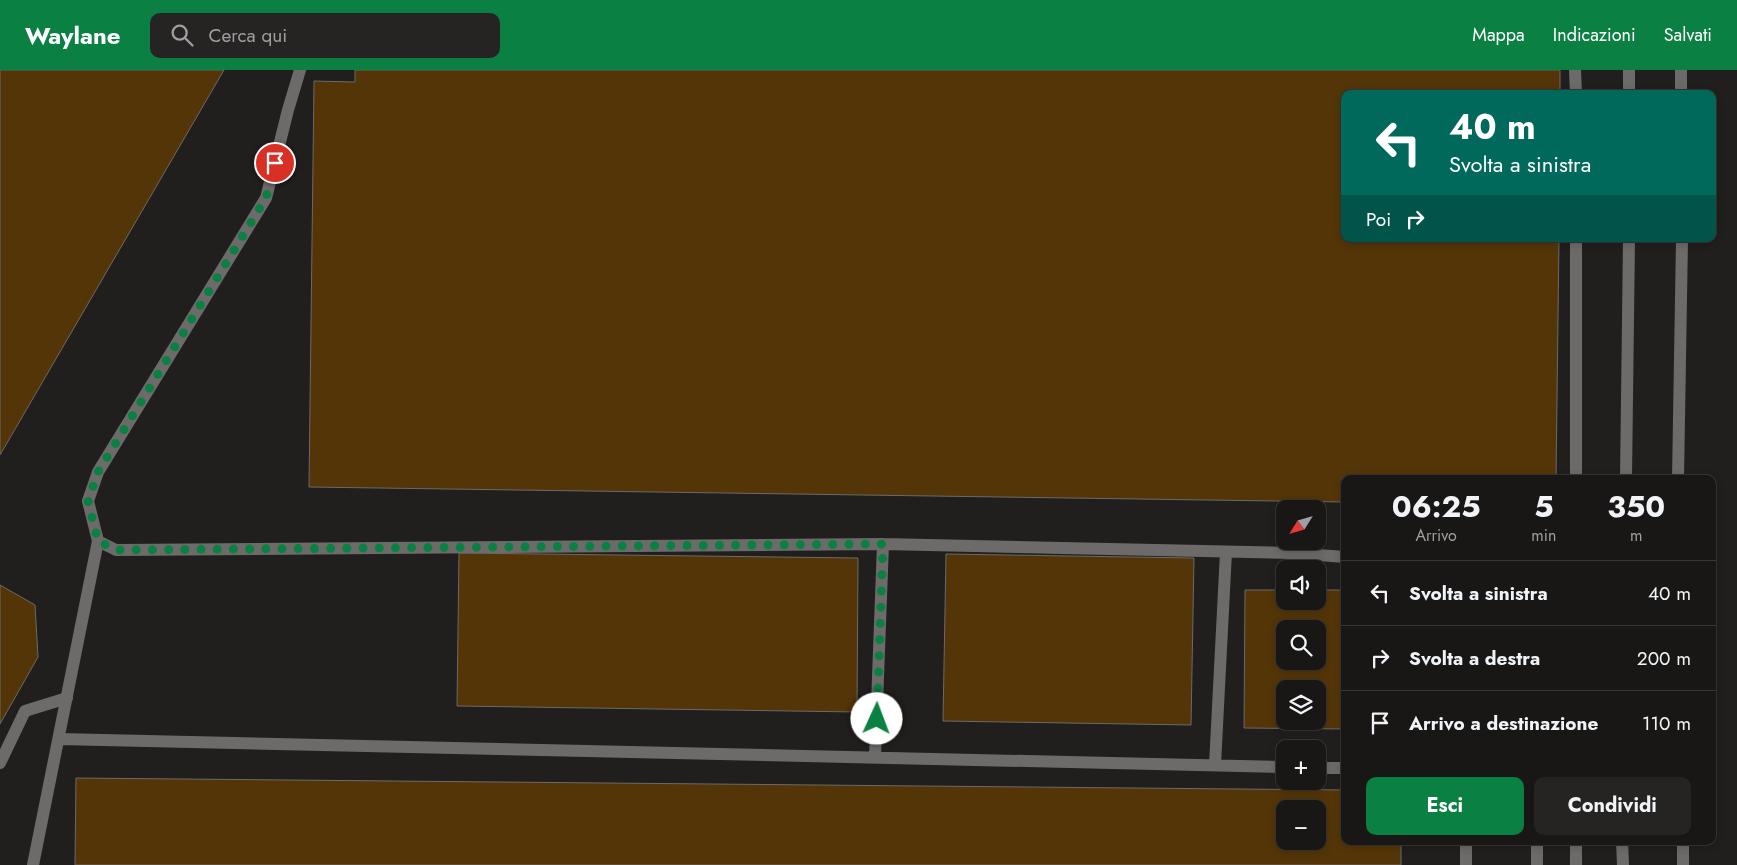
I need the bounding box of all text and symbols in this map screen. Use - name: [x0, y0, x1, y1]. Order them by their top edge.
- search box: [150, 13, 500, 58]
- text: Waylane: [25, 18, 120, 53]
- icon: search: [168, 21, 196, 49]
- text: Cerca qui: [208, 22, 287, 49]
- text: Mappa: [1472, 22, 1525, 48]
- text: Indicazioni: [1553, 22, 1636, 48]
- text: Salvati: [1664, 22, 1712, 48]
- text: 40 m: [1449, 102, 1536, 152]
- icon: left: [1366, 110, 1431, 175]
- pin: [254, 142, 296, 184]
- text: Svolta a sinistra: [1449, 148, 1591, 180]
- icon: arrive: [261, 149, 289, 177]
- icon: right: [1401, 205, 1429, 233]
- text: Poi: [1366, 206, 1391, 233]
- text: 06:25: [1392, 485, 1480, 528]
- text: 5: [1534, 485, 1554, 528]
- text: 350: [1607, 485, 1665, 528]
- north arrow: [1276, 500, 1326, 550]
- map controls: [1276, 500, 1326, 850]
- text: Arrivo: [1416, 524, 1457, 547]
- text: min: [1531, 524, 1556, 547]
- text: m: [1630, 524, 1642, 547]
- button: sound: [1276, 560, 1326, 610]
- icon: left: [1366, 579, 1394, 607]
- text: Svolta a sinistra: [1409, 580, 1548, 607]
- text: 40 m: [1648, 580, 1691, 607]
- button: search: [1276, 620, 1326, 670]
- icon: right: [1366, 644, 1394, 672]
- text: Svolta a destra: [1409, 645, 1540, 672]
- text: 200 m: [1637, 645, 1691, 672]
- button: layers: [1276, 680, 1326, 730]
- position arrow: [850, 692, 902, 744]
- icon: arrive: [1366, 709, 1394, 737]
- text: Arrivo a destinazione: [1409, 710, 1598, 737]
- text: 110 m: [1642, 710, 1691, 737]
- button: +: [1276, 740, 1326, 790]
- button: Esci: [1366, 777, 1524, 835]
- button: Condividi: [1534, 777, 1691, 835]
- button: −: [1276, 800, 1326, 850]

